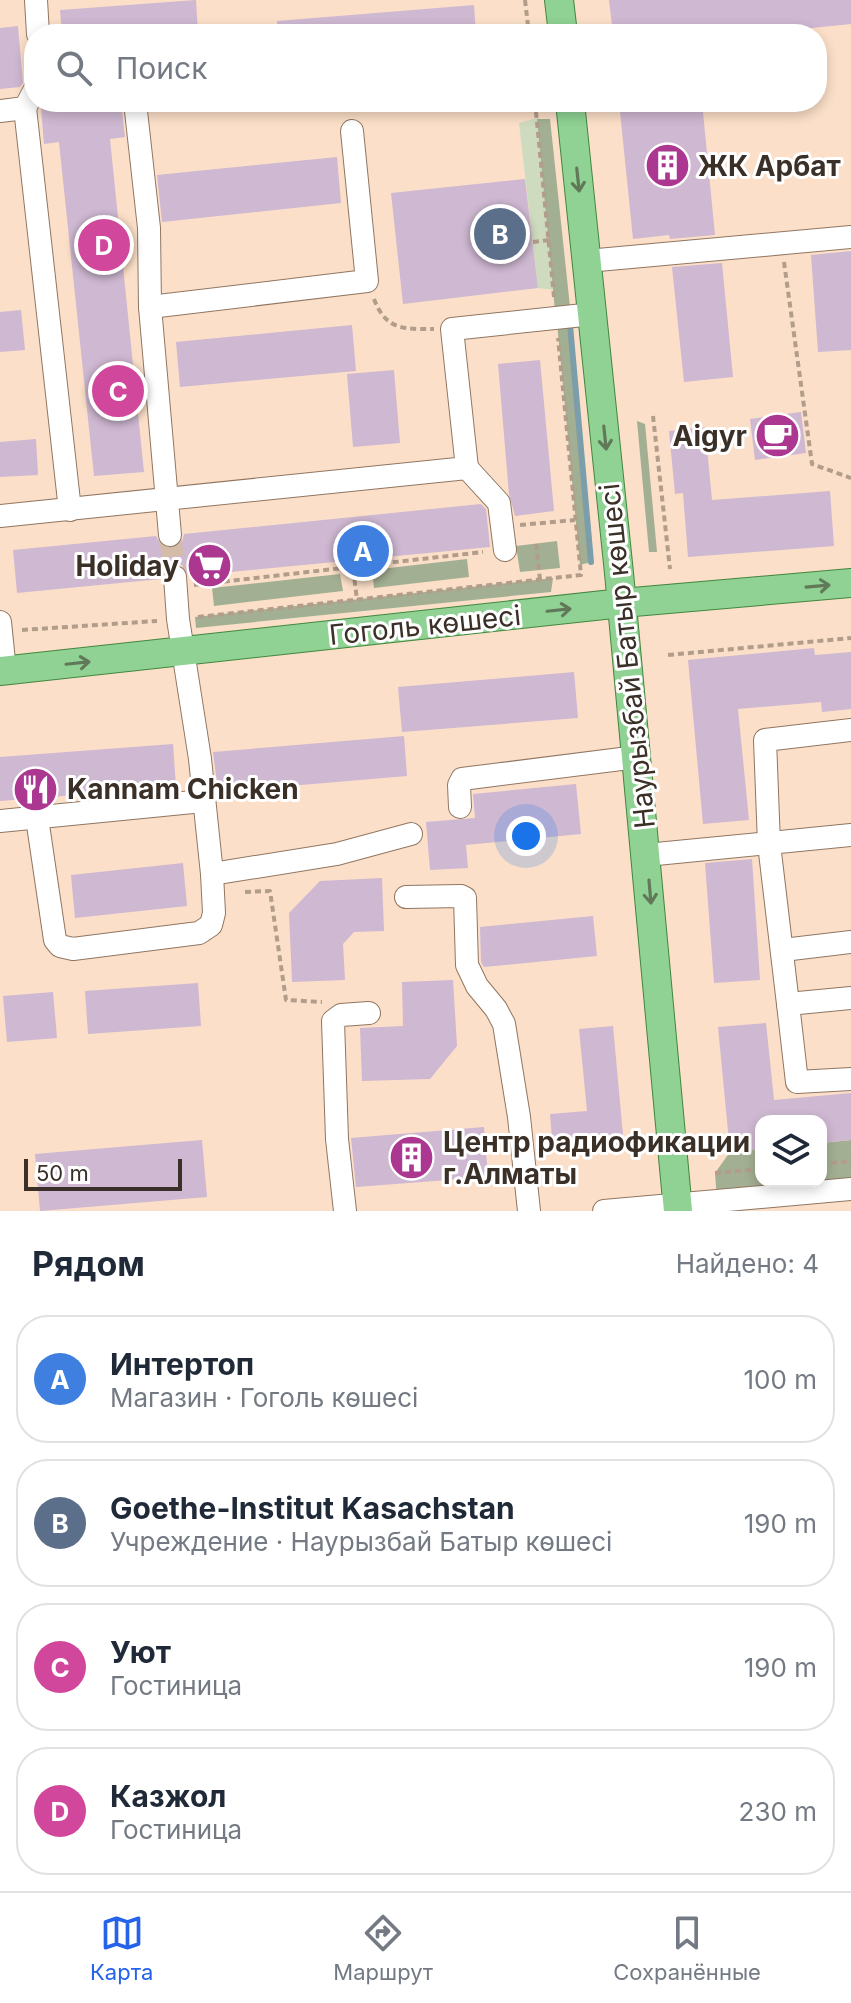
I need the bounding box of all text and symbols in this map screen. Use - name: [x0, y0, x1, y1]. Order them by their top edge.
- search box: [24, 24, 827, 112]
- icon: search: [52, 46, 96, 90]
- text: Поиск: [116, 50, 207, 86]
- building icon: ЖК Арбат: [643, 142, 691, 190]
- place label: ЖК Арбат: [698, 149, 841, 183]
- one-way arrow: [571, 166, 586, 192]
- pin: B: [474, 204, 526, 264]
- pin: D: [78, 215, 130, 275]
- pin: C: [92, 361, 144, 421]
- cafe icon: Aigyr: [754, 412, 802, 460]
- place label: Aigyr: [672, 419, 747, 453]
- one-way arrow: [598, 424, 613, 451]
- street label: Наурызбай Батыр көшесі: [592, 482, 662, 830]
- pin: A: [337, 521, 389, 581]
- supermarket icon: Holiday: [186, 542, 234, 590]
- place label: Holiday: [75, 549, 179, 583]
- one-way arrow: [804, 578, 830, 593]
- street label: Гоголь көшесі: [328, 598, 522, 652]
- one-way arrow: [545, 602, 572, 617]
- one-way arrow: [64, 655, 90, 670]
- restaurant icon: Kannam Chicken: [12, 765, 60, 813]
- place label: Kannam Chicken: [67, 772, 299, 806]
- your location: [506, 816, 546, 856]
- one-way arrow: [642, 878, 657, 905]
- map controls: [755, 1115, 827, 1187]
- button: layers: [755, 1115, 827, 1187]
- place label: Центр радиофикации г.Алматы: [443, 1125, 750, 1191]
- building icon: Центр радиофикации г.Алматы: [388, 1134, 436, 1182]
- scale bar: [24, 1155, 182, 1191]
- text: 50 m: [36, 1160, 89, 1186]
- text: Рядом: [32, 1243, 145, 1284]
- text: Найдено: 4: [676, 1248, 819, 1279]
- text: Интертоп: [110, 1346, 254, 1382]
- text: A: [50, 1364, 70, 1395]
- text: 100 m: [744, 1364, 817, 1395]
- text: Магазин · Гоголь көшесі: [110, 1382, 418, 1413]
- text: Goethe-Institut Kasachstan: [110, 1490, 515, 1526]
- text: B: [51, 1508, 69, 1539]
- text: 190 m: [744, 1508, 817, 1539]
- text: Учреждение · Наурызбай Батыр көшесі: [110, 1526, 612, 1557]
- text: Уют: [110, 1634, 171, 1670]
- text: C: [50, 1652, 70, 1683]
- text: 190 m: [744, 1652, 817, 1683]
- text: Гостиница: [110, 1670, 242, 1701]
- text: Казжол: [110, 1778, 226, 1814]
- text: D: [51, 1796, 69, 1827]
- text: 230 m: [739, 1796, 817, 1827]
- text: Гостиница: [110, 1814, 242, 1845]
- tab: Карта: [90, 1911, 153, 1985]
- tab: Маршрут: [333, 1911, 433, 1985]
- tab: Сохранённые: [613, 1911, 761, 1985]

